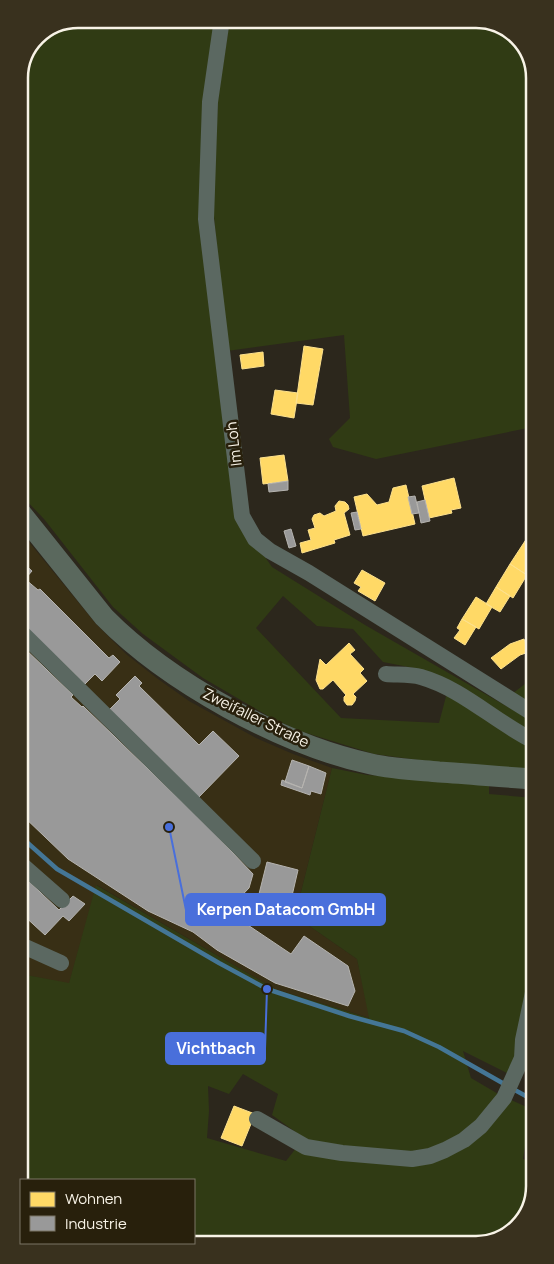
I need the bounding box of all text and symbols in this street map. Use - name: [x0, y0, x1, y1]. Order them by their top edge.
- street label: Im Loh: [220, 421, 247, 468]
- street label: Zweifaller Straße: [200, 683, 313, 752]
- callout: Kerpen Datacom GmbH: [186, 894, 385, 925]
- text: Kerpen Datacom GmbH: [197, 898, 375, 920]
- callout: Vichtbach: [166, 1033, 265, 1064]
- text: Vichtbach: [177, 1037, 255, 1059]
- legend: [20, 1179, 195, 1244]
- text: Wohnen: [65, 1188, 122, 1209]
- text: Industrie: [65, 1213, 127, 1234]

